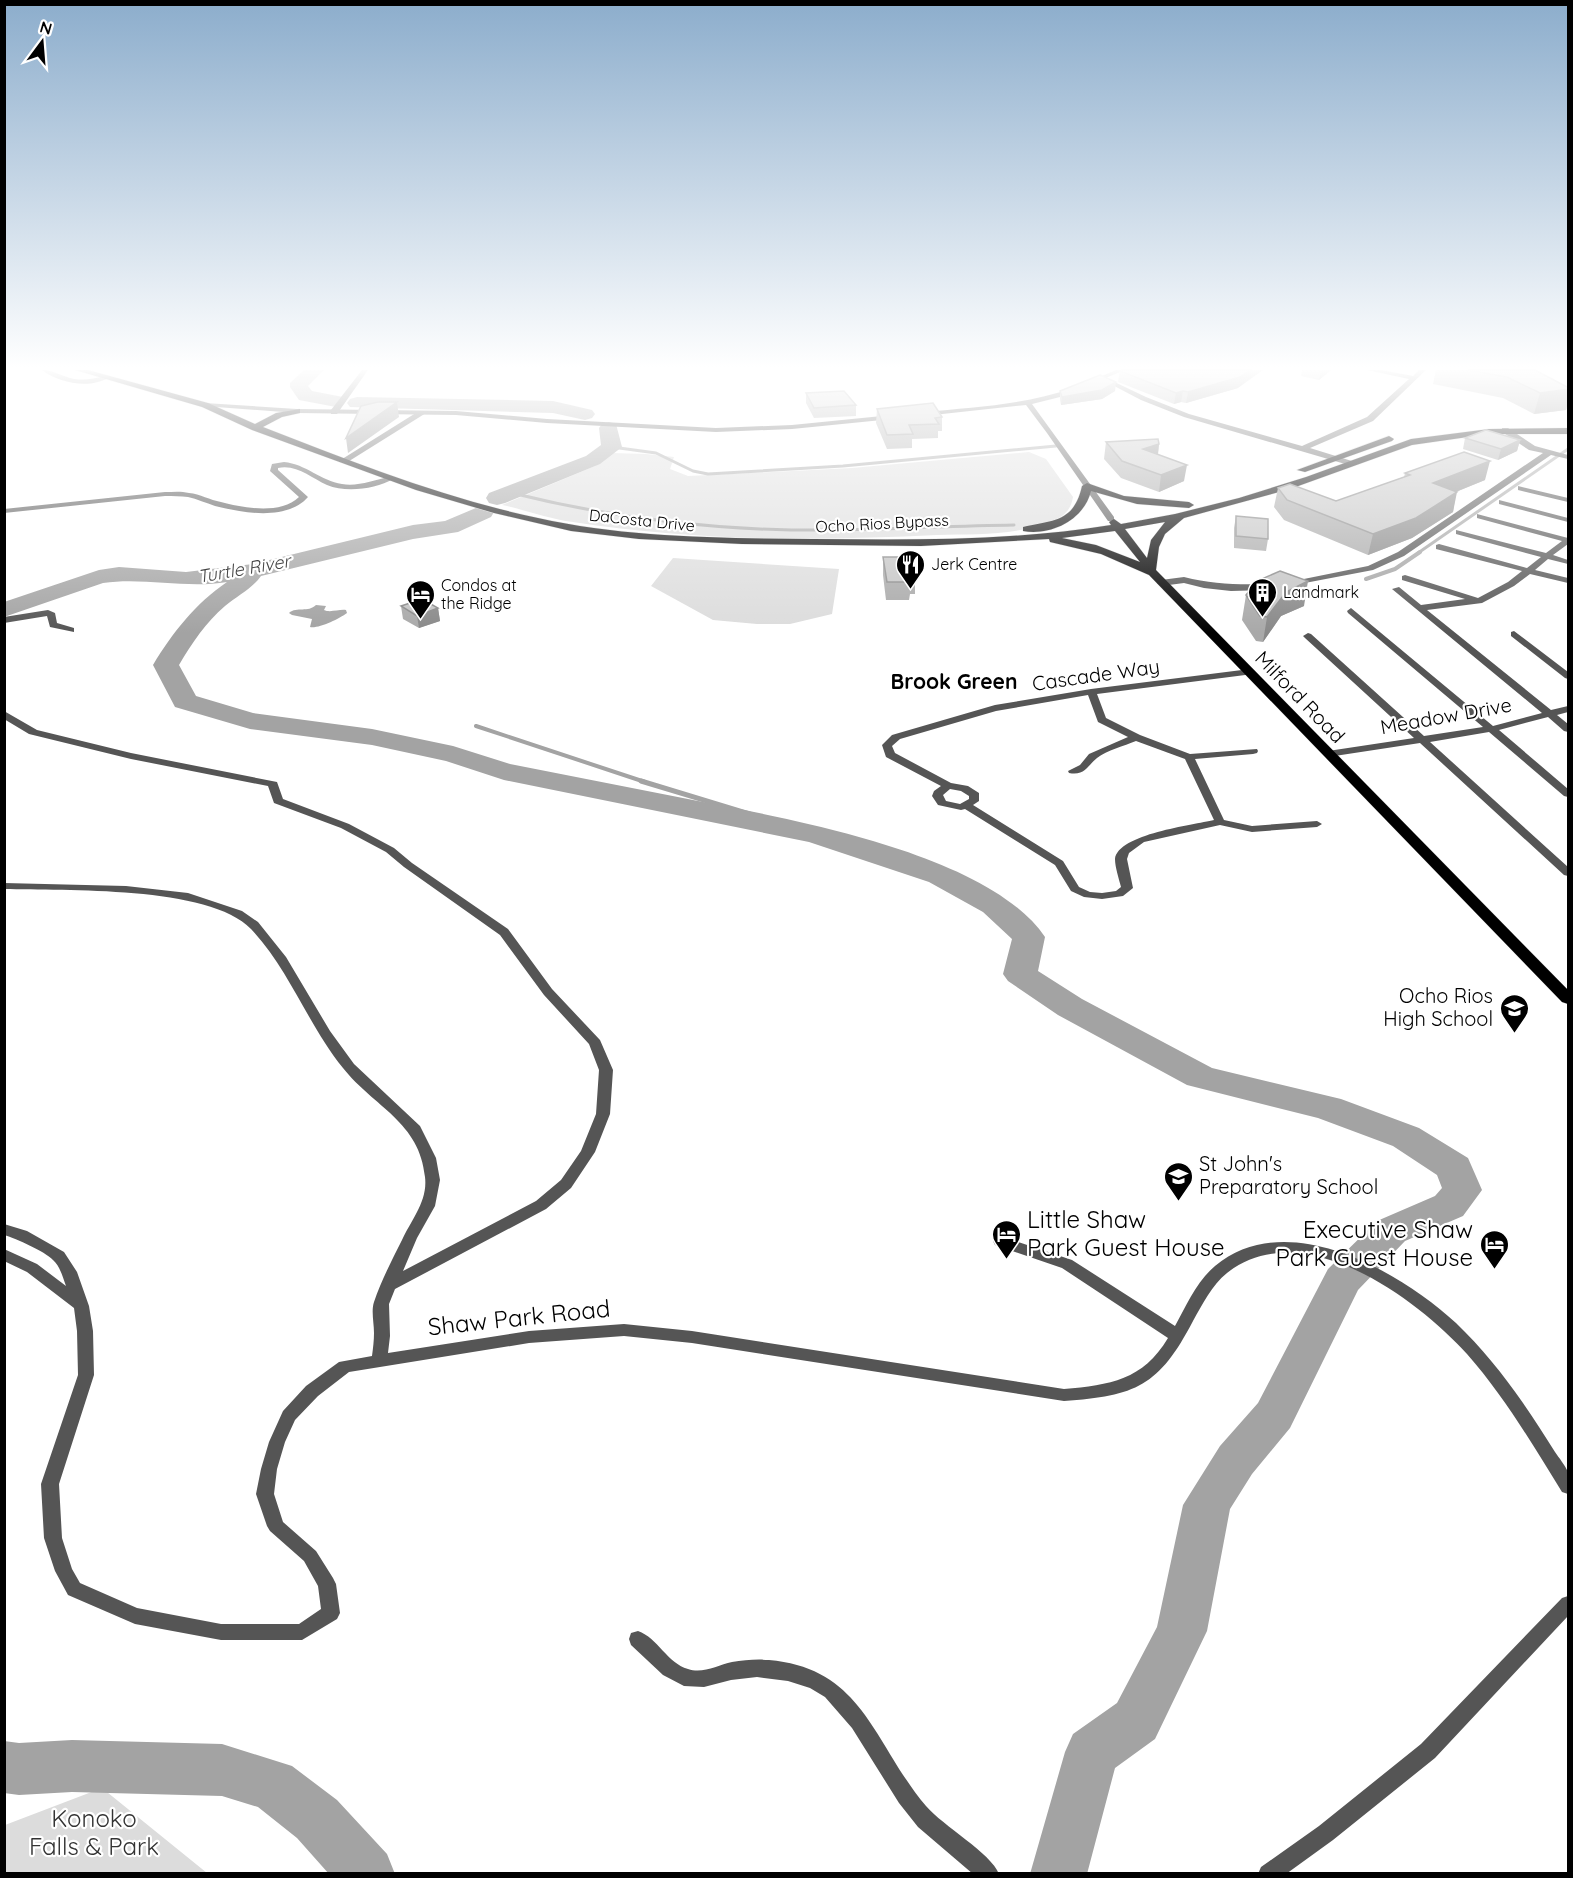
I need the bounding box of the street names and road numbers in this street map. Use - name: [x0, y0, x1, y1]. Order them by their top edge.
- street label: DaCosta Drive: [588, 504, 696, 536]
- street label: Ocho Rios Bypass: [815, 510, 949, 536]
- street label: Milford Road: [1250, 645, 1350, 748]
- street label: Cascade Way: [1031, 653, 1161, 696]
- street label: Meadow Drive: [1378, 692, 1514, 739]
- street label: Shaw Park Road: [426, 1293, 611, 1341]

